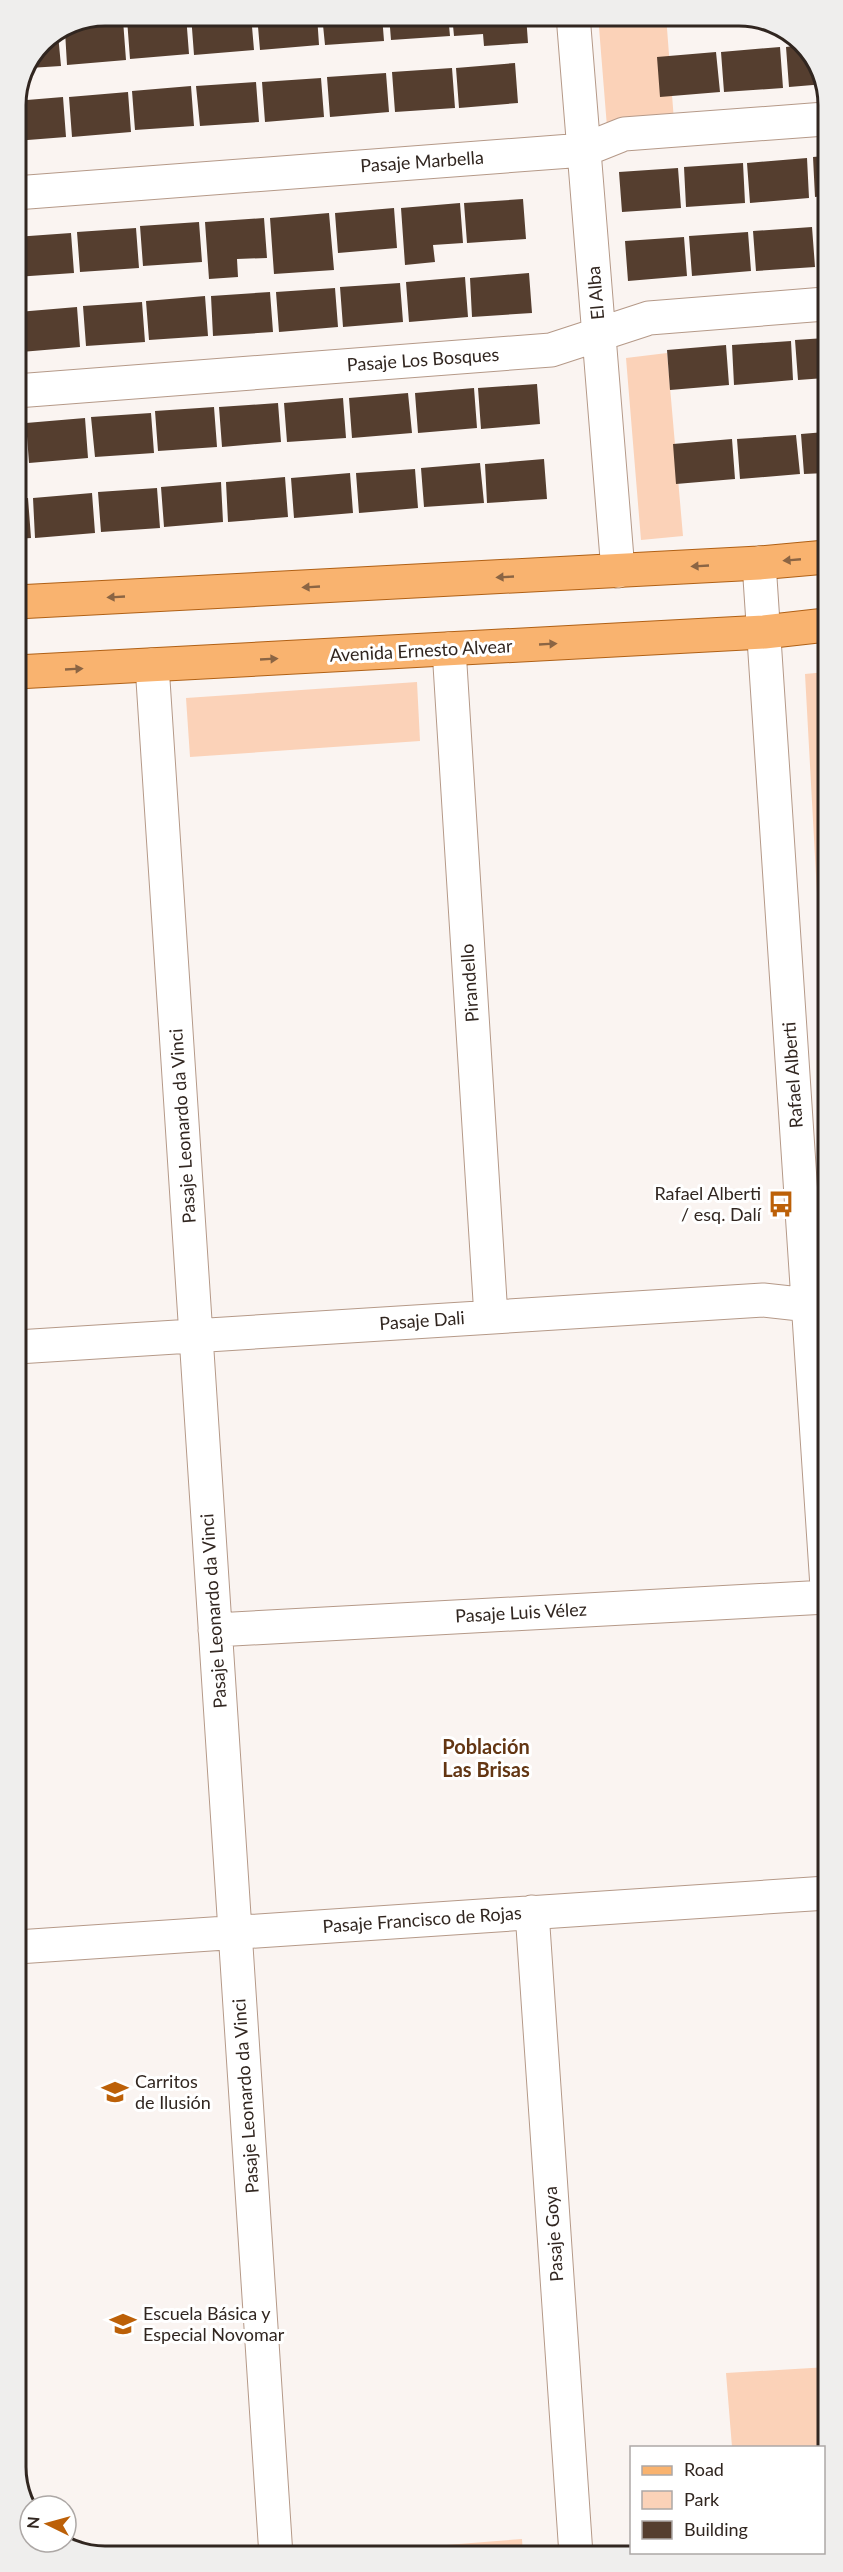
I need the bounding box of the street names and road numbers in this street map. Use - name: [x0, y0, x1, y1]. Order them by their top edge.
- street label: Pasaje Marbella: [360, 146, 484, 176]
- street label: El Alba: [582, 265, 608, 321]
- street label: Pasaje Los Bosques: [346, 343, 500, 375]
- street label: Avenida Ernesto Alvear: [329, 634, 513, 666]
- street label: Pirandello: [455, 943, 483, 1023]
- street label: Rafael Alberti: [777, 1021, 807, 1129]
- street label: Pasaje Leonardo da Vinci: [164, 1028, 200, 1224]
- street label: Pasaje Dali: [378, 1306, 465, 1334]
- street label: Pasaje Leonardo da Vinci: [195, 1513, 231, 1709]
- street label: Pasaje Luis Vélez: [455, 1598, 587, 1626]
- street label: Pasaje Francisco de Rojas: [322, 1901, 522, 1937]
- street label: Pasaje Leonardo da Vinci: [227, 1998, 263, 2194]
- street label: Pasaje Goya: [539, 2186, 567, 2283]

